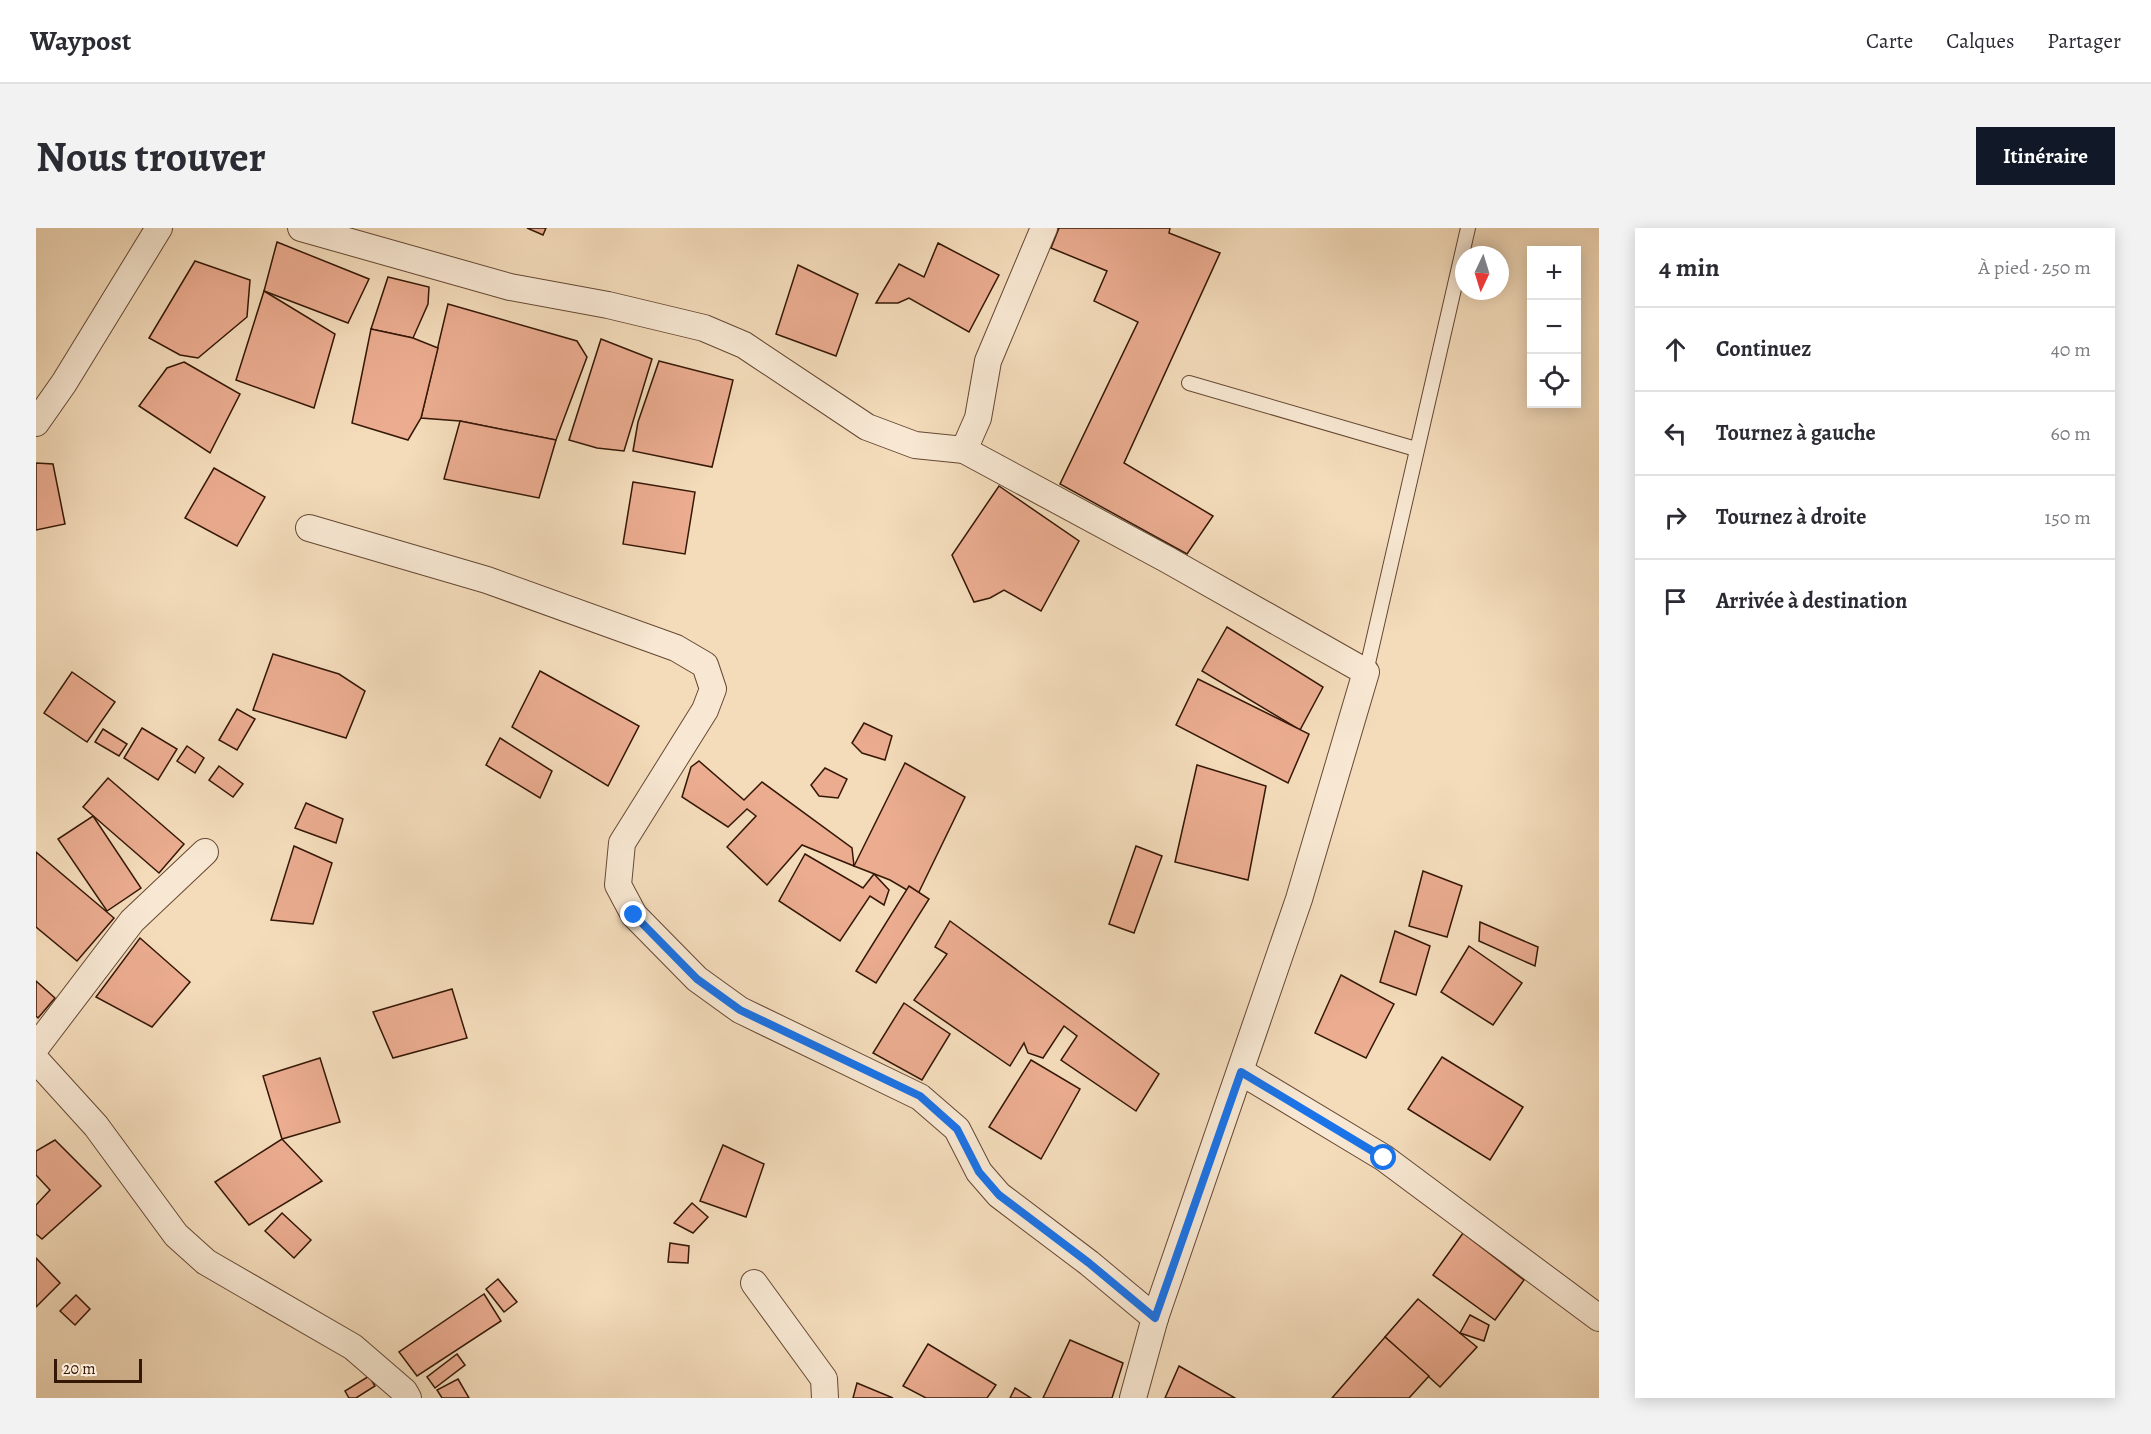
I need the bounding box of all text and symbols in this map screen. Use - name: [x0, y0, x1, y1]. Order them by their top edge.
- text: Waypost: [30, 22, 131, 60]
- text: Carte: [1866, 27, 1913, 55]
- text: Calques: [1946, 27, 2014, 55]
- text: Partager: [2047, 27, 2121, 55]
- button: Itinéraire: [1976, 127, 2115, 185]
- text: Nous trouver: [36, 128, 266, 185]
- north arrow: [1455, 246, 1509, 300]
- map controls: [1527, 246, 1581, 408]
- button: +: [1527, 246, 1581, 300]
- text: 4 min: [1659, 250, 1720, 285]
- text: À pied · 250 m: [1978, 254, 2091, 281]
- button: −: [1527, 300, 1581, 354]
- icon: ahead: [1659, 333, 1692, 366]
- text: Continuez: [1716, 334, 1811, 364]
- text: 40 m: [2051, 336, 2091, 363]
- button: locate: [1527, 354, 1581, 408]
- icon: left: [1659, 417, 1692, 450]
- text: Tournez à gauche: [1716, 418, 1876, 448]
- text: 60 m: [2051, 420, 2091, 447]
- icon: right: [1659, 501, 1692, 534]
- text: Tournez à droite: [1716, 502, 1867, 532]
- text: 150 m: [2044, 504, 2091, 531]
- icon: arrive: [1659, 585, 1692, 618]
- text: Arrivée à destination: [1716, 586, 1907, 616]
- route end: [620, 901, 646, 927]
- route start: [1370, 1144, 1396, 1170]
- scale bar: [54, 1356, 142, 1384]
- text: 20 m: [63, 1358, 96, 1380]

